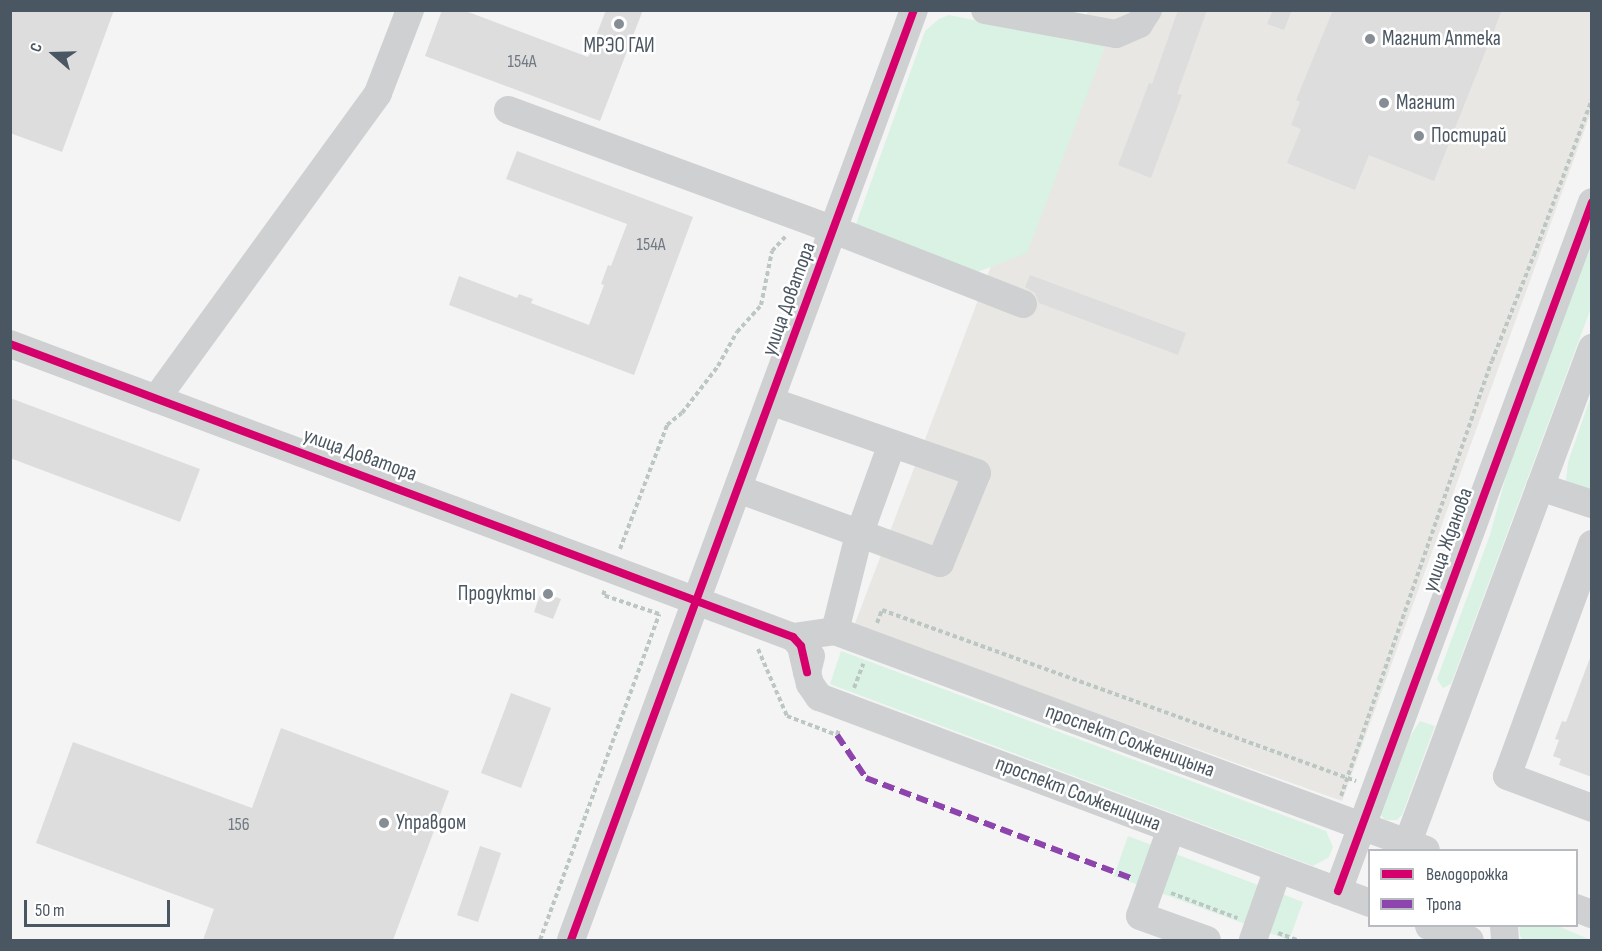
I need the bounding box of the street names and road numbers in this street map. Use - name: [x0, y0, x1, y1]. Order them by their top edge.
- street label: улица Доватора: [757, 239, 821, 359]
- street label: улица Доватора: [300, 423, 420, 487]
- street label: улица Жданова: [1418, 484, 1478, 596]
- street label: проспект Солженицына: [1042, 699, 1218, 783]
- street label: проспект Солженицина: [992, 751, 1164, 837]

